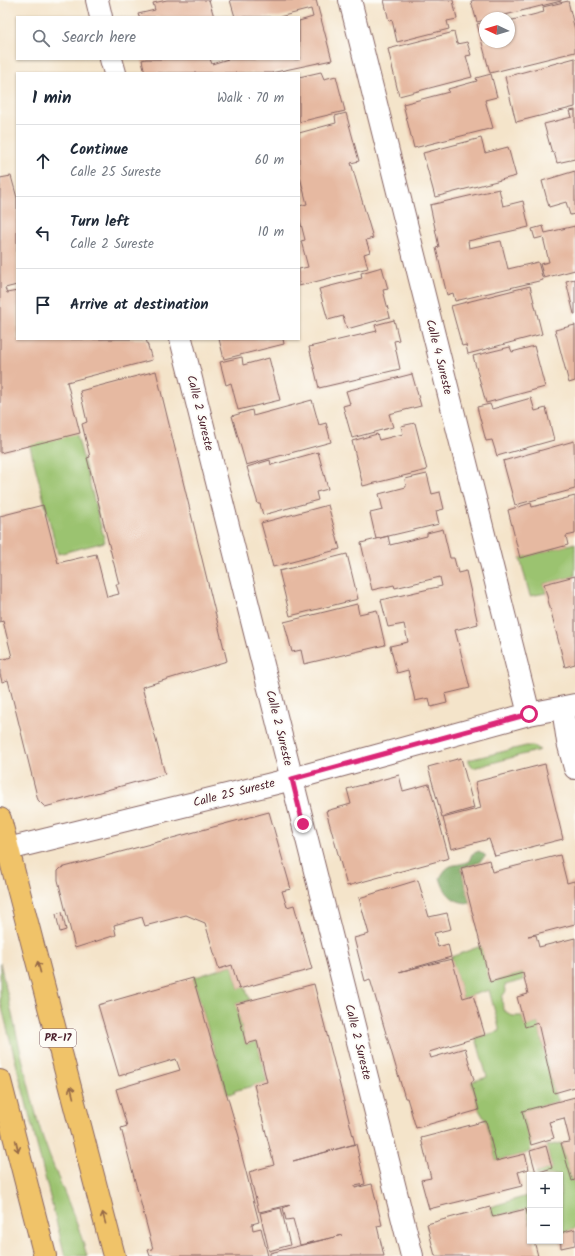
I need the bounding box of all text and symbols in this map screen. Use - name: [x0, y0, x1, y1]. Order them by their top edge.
- north arrow: [479, 12, 515, 48]
- search box: [16, 16, 300, 60]
- text: Search here: [62, 26, 136, 50]
- icon: search: [30, 27, 52, 49]
- text: 1 min: [32, 85, 71, 112]
- text: Walk · 70 m: [217, 88, 284, 109]
- text: Continue: [70, 138, 128, 162]
- icon: ahead: [32, 150, 54, 172]
- text: 60 m: [255, 150, 284, 171]
- text: Calle 25 Sureste: [70, 162, 161, 183]
- text: Turn left: [70, 210, 130, 234]
- icon: left: [32, 222, 54, 244]
- text: 10 m: [258, 222, 284, 243]
- text: Calle 2 Sureste: [70, 234, 154, 255]
- text: Arrive at destination: [70, 293, 209, 317]
- icon: arrive: [32, 294, 54, 316]
- street label: Calle 4 Sureste: [420, 317, 458, 397]
- street label: Calle 2 Sureste: [181, 373, 219, 453]
- street label: Calle 2 Sureste: [260, 688, 298, 768]
- route start: [520, 705, 538, 723]
- street label: Calle 25 Sureste: [191, 773, 278, 812]
- route end: [294, 815, 312, 833]
- one-way arrow: [35, 960, 42, 973]
- street label: Calle 2 Sureste: [339, 1002, 377, 1082]
- road number: PR-17: [40, 1029, 76, 1047]
- one-way arrow: [68, 1086, 75, 1099]
- one-way arrow: [13, 1139, 21, 1152]
- map controls: [527, 1172, 563, 1244]
- button: +: [527, 1172, 563, 1208]
- button: −: [527, 1208, 563, 1244]
- one-way arrow: [100, 1212, 108, 1225]

